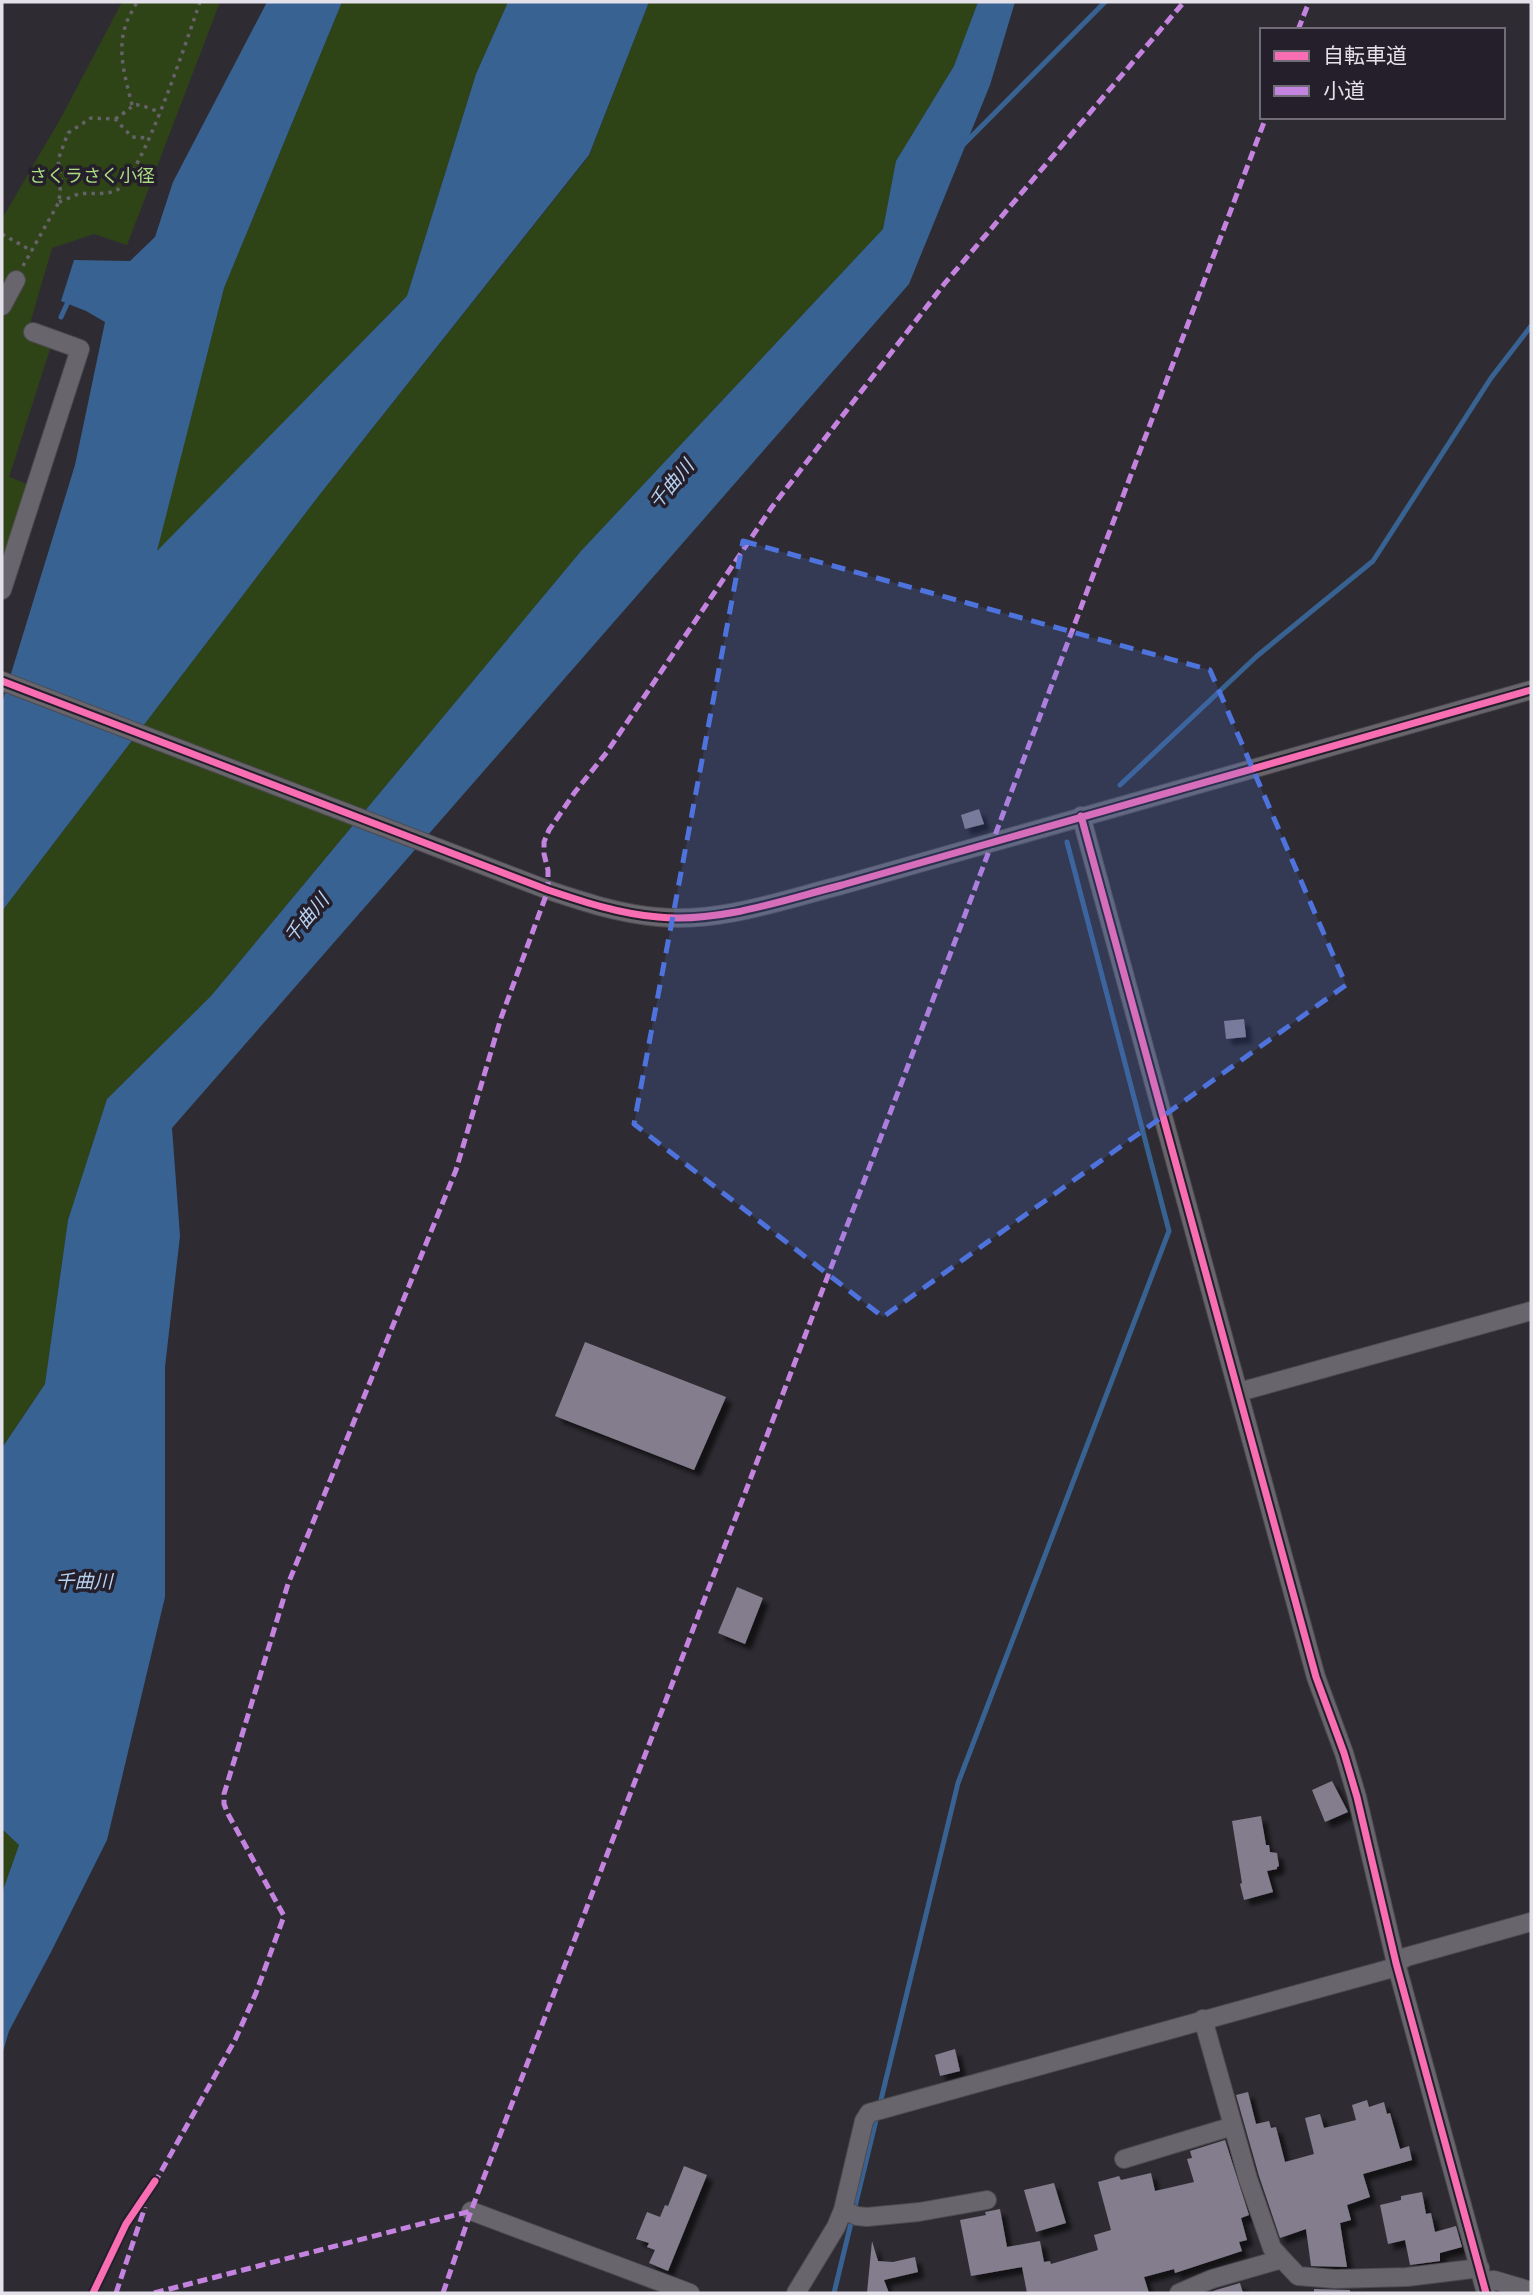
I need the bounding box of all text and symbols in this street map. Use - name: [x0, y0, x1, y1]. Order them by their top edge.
- legend: [1260, 28, 1505, 119]
- text: 自転車道: [1323, 43, 1407, 68]
- text: 小道: [1323, 78, 1365, 103]
- park label: さくラさく小径: [29, 165, 155, 187]
- water label: 千曲川: [644, 454, 700, 514]
- water label: 千曲川: [279, 888, 335, 948]
- water label: 千曲川: [55, 1570, 114, 1593]

